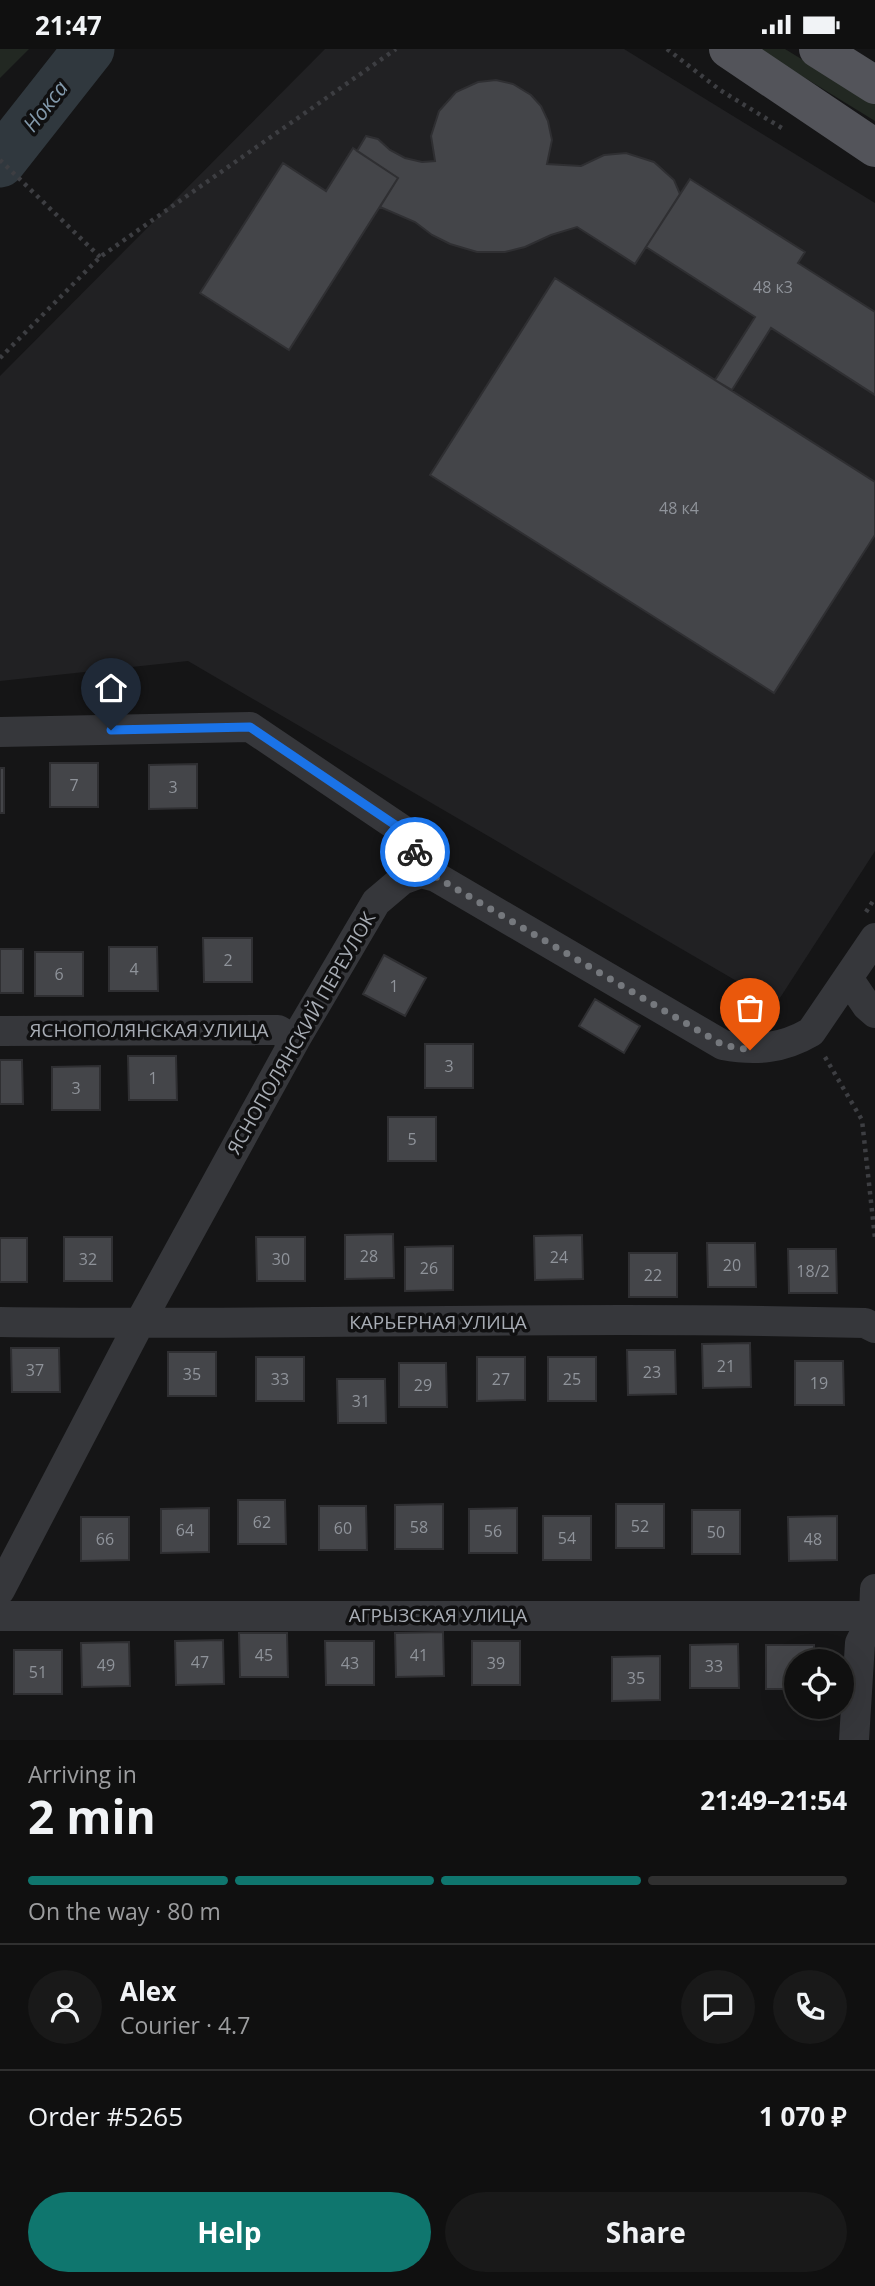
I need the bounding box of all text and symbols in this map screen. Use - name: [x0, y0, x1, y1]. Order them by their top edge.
- text: 21:47: [35, 7, 102, 43]
- water label: Нокса: [16, 75, 74, 137]
- house number: 48 к3: [753, 276, 793, 298]
- house number: 48 к4: [659, 497, 699, 519]
- pin: [81, 658, 141, 730]
- icon: home: [92, 669, 130, 707]
- house number: 7: [69, 774, 79, 796]
- house number: 3: [168, 776, 178, 798]
- courier: [380, 817, 450, 887]
- icon: bike: [396, 833, 434, 871]
- street label: ЯСНОПОЛЯНСКИЙ ПЕРЕУЛОК: [221, 907, 381, 1159]
- house number: 2: [223, 949, 233, 971]
- house number: 4: [129, 958, 139, 980]
- house number: 6: [54, 963, 64, 985]
- house number: 1: [389, 975, 399, 997]
- pin: [720, 978, 780, 1050]
- icon: bag: [731, 989, 769, 1027]
- street label: ЯСНОПОЛЯНСКАЯ УЛИЦА: [30, 1017, 268, 1043]
- house number: 3: [444, 1055, 454, 1077]
- house number: 1: [148, 1067, 158, 1089]
- house number: 3: [71, 1077, 81, 1099]
- house number: 5: [407, 1128, 417, 1150]
- house number: 28: [360, 1245, 378, 1267]
- house number: 24: [550, 1246, 568, 1268]
- house number: 32: [79, 1248, 97, 1270]
- house number: 30: [272, 1248, 290, 1270]
- house number: 20: [723, 1254, 741, 1276]
- house number: 26: [420, 1257, 438, 1279]
- house number: 18/2: [796, 1260, 830, 1282]
- house number: 22: [644, 1264, 662, 1286]
- street label: КАРЬЕРНАЯ УЛИЦА: [349, 1309, 527, 1335]
- house number: 21: [717, 1355, 735, 1377]
- house number: 37: [26, 1359, 44, 1381]
- house number: 23: [643, 1361, 661, 1383]
- house number: 35: [183, 1363, 201, 1385]
- house number: 33: [271, 1368, 289, 1390]
- house number: 27: [492, 1368, 510, 1390]
- house number: 25: [563, 1368, 581, 1390]
- house number: 19: [810, 1372, 828, 1394]
- house number: 29: [414, 1374, 432, 1396]
- house number: 31: [352, 1390, 370, 1412]
- house number: 62: [253, 1511, 271, 1533]
- house number: 52: [631, 1515, 649, 1537]
- house number: 58: [410, 1516, 428, 1538]
- house number: 60: [334, 1517, 352, 1539]
- house number: 64: [176, 1519, 194, 1541]
- house number: 56: [484, 1520, 502, 1542]
- house number: 50: [707, 1521, 725, 1543]
- house number: 54: [558, 1527, 576, 1549]
- house number: 66: [96, 1528, 114, 1550]
- house number: 48: [804, 1528, 822, 1550]
- street label: АГРЫЗСКАЯ УЛИЦА: [349, 1602, 527, 1628]
- house number: 45: [255, 1644, 273, 1666]
- house number: 41: [410, 1644, 428, 1666]
- map controls: [784, 1649, 854, 1719]
- button: locate: [784, 1649, 854, 1719]
- house number: 47: [191, 1651, 209, 1673]
- house number: 43: [341, 1652, 359, 1674]
- house number: 39: [487, 1652, 505, 1674]
- house number: 49: [97, 1654, 115, 1676]
- house number: 33: [705, 1655, 723, 1677]
- house number: 51: [29, 1661, 47, 1683]
- house number: 35: [627, 1667, 645, 1689]
- text: Arriving in: [28, 1758, 137, 1790]
- text: 21:49–21:54: [700, 1782, 847, 1818]
- text: 2 min: [28, 1785, 156, 1847]
- text: On the way · 80 m: [28, 1895, 221, 1927]
- button: person: [28, 1970, 102, 2044]
- button: chat: [681, 1970, 755, 2044]
- button: phone: [773, 1970, 847, 2044]
- text: Alex: [120, 1973, 176, 2009]
- text: Courier · 4.7: [120, 2009, 250, 2041]
- text: Order #5265: [28, 2098, 183, 2134]
- text: 1 070 ₽: [759, 2098, 847, 2134]
- button: Help: [28, 2192, 431, 2272]
- button: Share: [445, 2192, 847, 2272]

